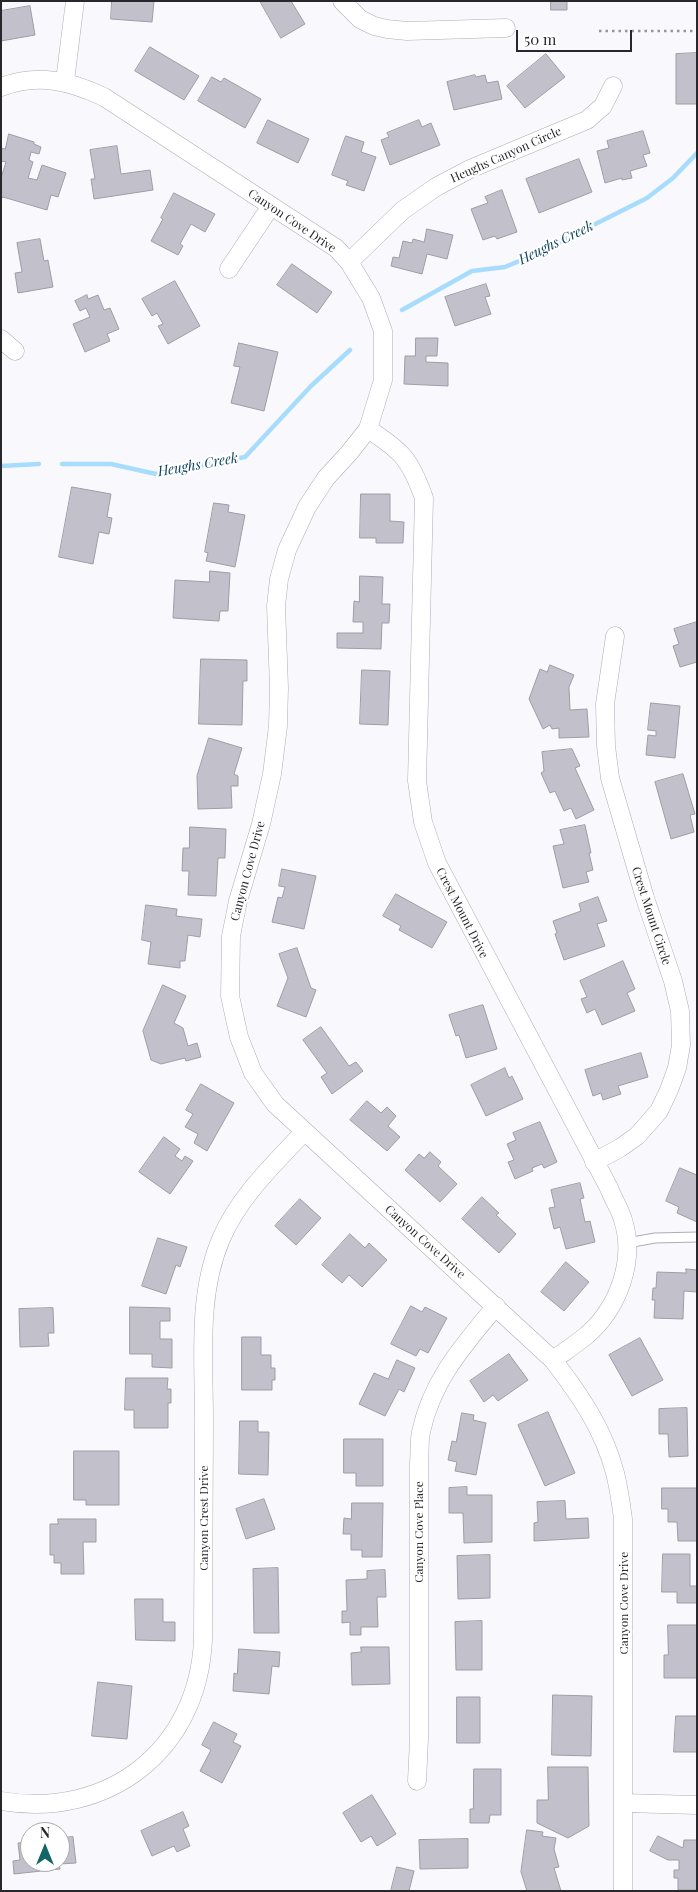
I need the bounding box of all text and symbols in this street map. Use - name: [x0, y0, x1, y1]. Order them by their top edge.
- scale bar: [518, 20, 634, 52]
- text: 50 m: [524, 29, 556, 49]
- street label: Heughs Canyon Circle: [448, 124, 564, 186]
- street label: Canyon Cove Drive: [245, 186, 339, 256]
- water label: Heughs Creek: [516, 218, 596, 268]
- water label: Heughs Creek: [157, 450, 239, 480]
- street label: Canyon Cove Drive: [228, 819, 268, 923]
- street label: Crest Mount Drive: [433, 865, 491, 961]
- street label: Crest Mount Circle: [628, 865, 674, 967]
- street label: Canyon Cove Drive: [382, 1202, 468, 1282]
- street label: Canyon Crest Drive: [197, 1465, 211, 1571]
- street label: Canyon Cove Place: [412, 1481, 426, 1583]
- street label: Canyon Cove Drive: [617, 1552, 631, 1654]
- north arrow: [20, 1822, 70, 1872]
- text: N: [40, 1823, 50, 1842]

